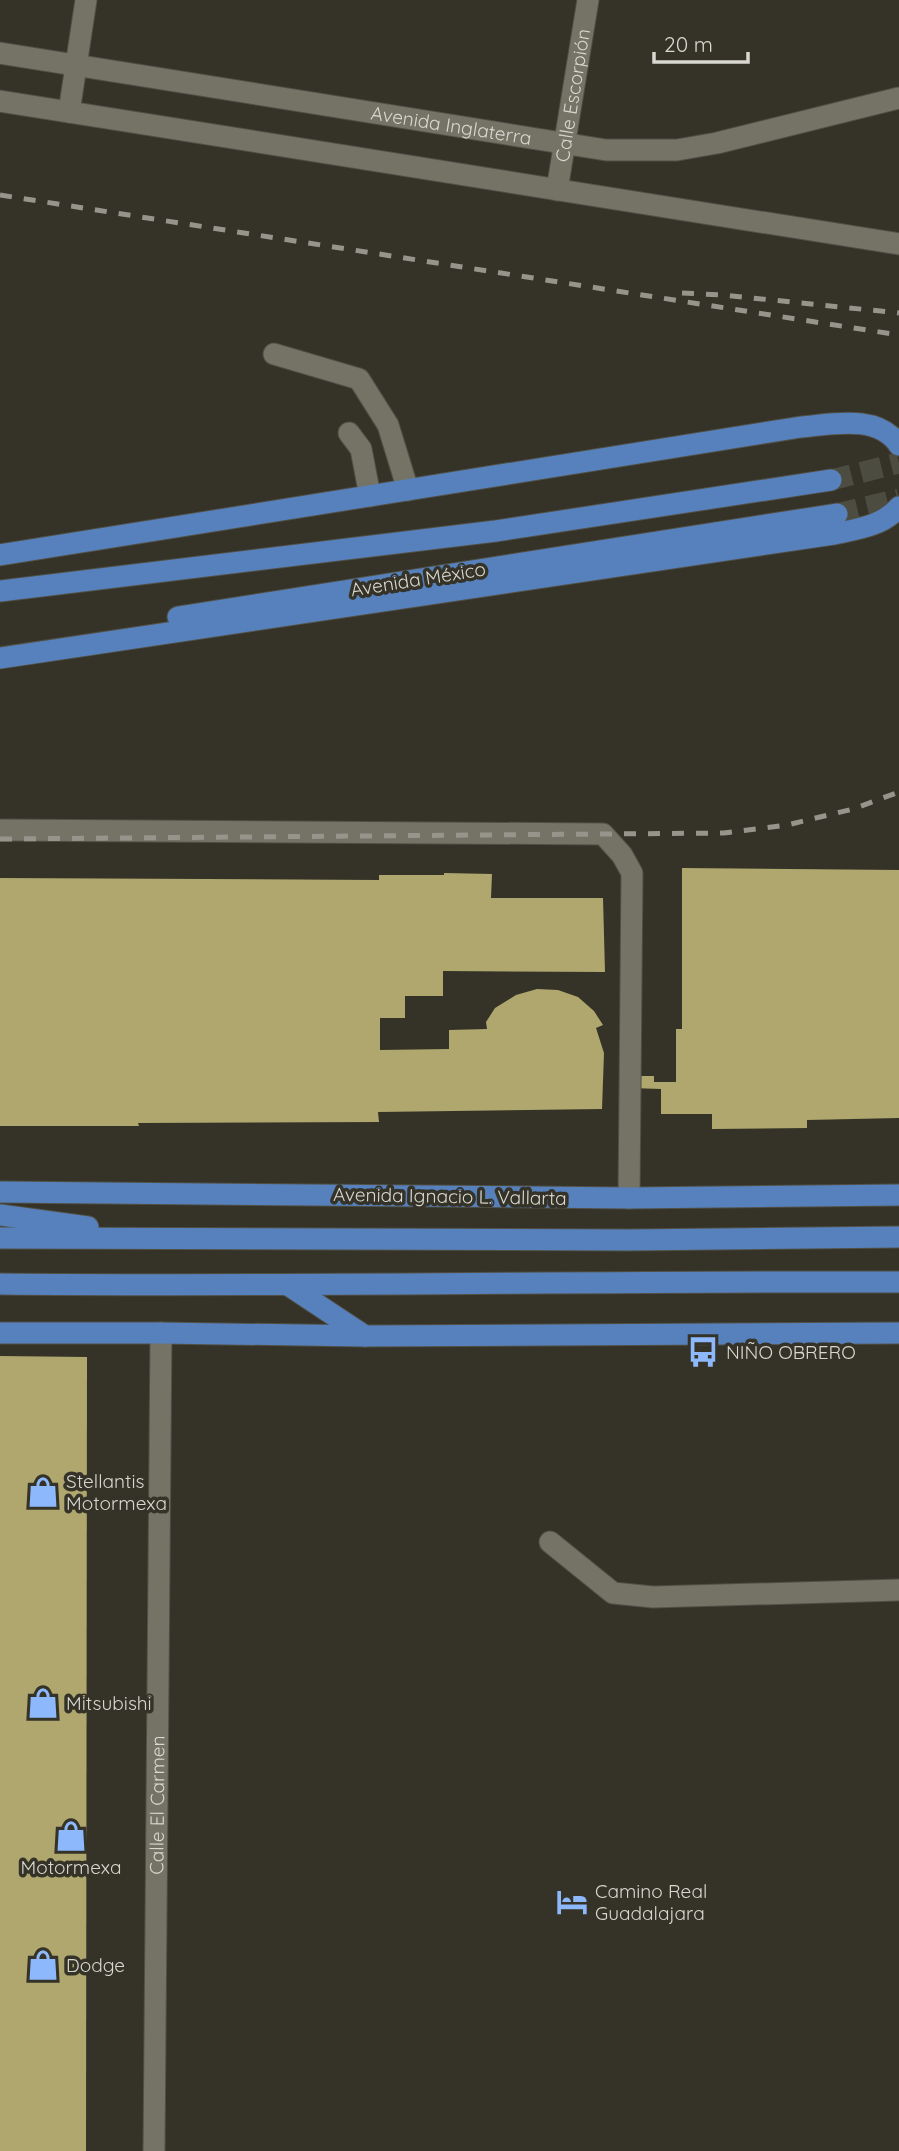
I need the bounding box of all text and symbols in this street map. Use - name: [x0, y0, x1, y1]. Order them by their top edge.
- scale bar: [654, 21, 748, 65]
- street label: Calle Escorpión: [550, 27, 595, 164]
- text: 20 m: [664, 31, 713, 57]
- street label: Avenida Inglaterra: [369, 101, 533, 150]
- street label: Avenida México: [349, 556, 487, 602]
- street label: Avenida Ignacio L. Vallarta: [333, 1182, 567, 1210]
- bus stop icon: NIÑO OBRERO: [686, 1335, 720, 1369]
- place label: NIÑO OBRERO: [726, 1340, 856, 1364]
- place label: Stellantis Motormexa: [66, 1469, 167, 1515]
- shop icon: Stellantis Motormexa: [26, 1475, 60, 1509]
- shop icon: Mitsubishi: [26, 1686, 60, 1720]
- place label: Mitsubishi: [66, 1691, 152, 1715]
- street label: Calle El Carmen: [144, 1735, 170, 1875]
- shop icon: Motormexa: [54, 1819, 88, 1853]
- place label: Motormexa: [21, 1855, 121, 1879]
- place label: Camino Real Guadalajara: [595, 1879, 707, 1925]
- hotel icon: Camino Real Guadalajara: [555, 1885, 589, 1919]
- shop icon: Dodge: [26, 1948, 60, 1982]
- place label: Dodge: [66, 1953, 125, 1977]

